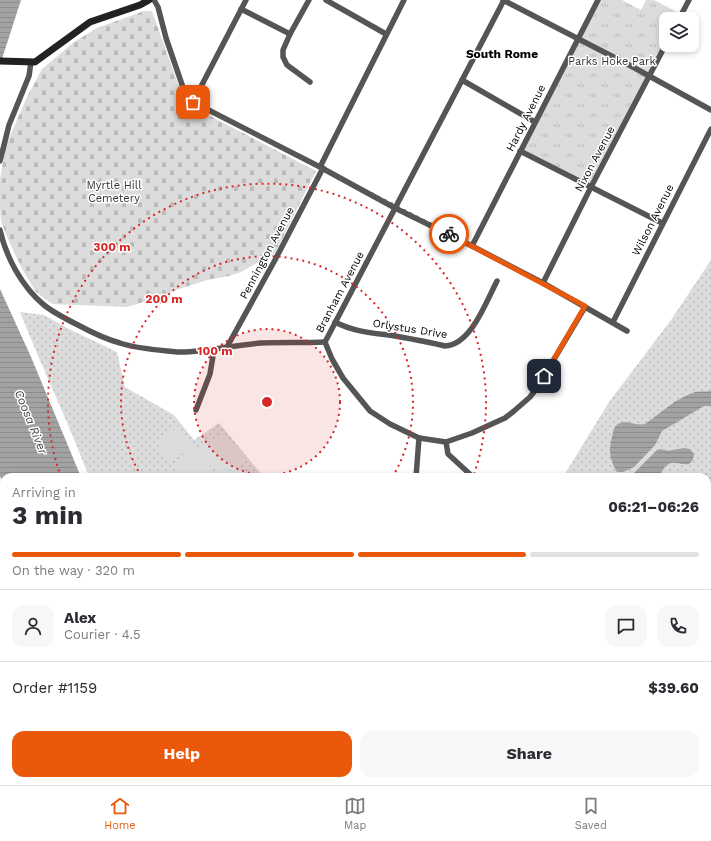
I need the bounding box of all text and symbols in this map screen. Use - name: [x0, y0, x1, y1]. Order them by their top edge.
- map controls: [659, 12, 699, 52]
- button: layers: [659, 12, 699, 52]
- district label: South Rome: [466, 47, 538, 61]
- park label: Parks Hoke Park: [568, 55, 656, 68]
- street label: Hardy Avenue: [504, 82, 548, 154]
- pin: [176, 85, 210, 119]
- icon: bag: [182, 91, 204, 113]
- street label: Nixon Avenue: [572, 124, 618, 194]
- park label: Myrtle Hill Cemetery: [86, 179, 142, 205]
- street label: Wilson Avenue: [629, 182, 677, 258]
- street label: Pennington Avenue: [237, 205, 297, 301]
- courier: [429, 214, 469, 254]
- icon: bike: [438, 223, 460, 245]
- text: 300 m: [93, 240, 131, 254]
- street label: Branham Avenue: [313, 249, 367, 335]
- text: 200 m: [145, 292, 183, 306]
- street label: Orlystus Drive: [372, 317, 448, 341]
- text: 100 m: [197, 344, 233, 358]
- pin: [527, 359, 561, 393]
- icon: home: [533, 365, 555, 387]
- water label: Coosa River: [12, 388, 51, 457]
- centre of rings: [260, 395, 274, 409]
- text: Arriving in: [12, 485, 76, 500]
- text: 06:21–06:26: [608, 498, 699, 516]
- text: 3 min: [12, 500, 83, 530]
- text: On the way · 320 m: [12, 563, 135, 578]
- button: person: [12, 605, 54, 647]
- button: chat: [605, 605, 647, 647]
- button: phone: [657, 605, 699, 647]
- text: Alex: [64, 609, 96, 627]
- text: Courier · 4.5: [64, 627, 141, 642]
- text: Order #1159: [12, 679, 97, 697]
- text: $39.60: [648, 679, 699, 697]
- button: Help: [12, 731, 352, 777]
- button: Share: [360, 731, 699, 777]
- tab: Home: [104, 795, 136, 832]
- tab: Map: [344, 795, 366, 832]
- tab: Saved: [575, 795, 607, 832]

